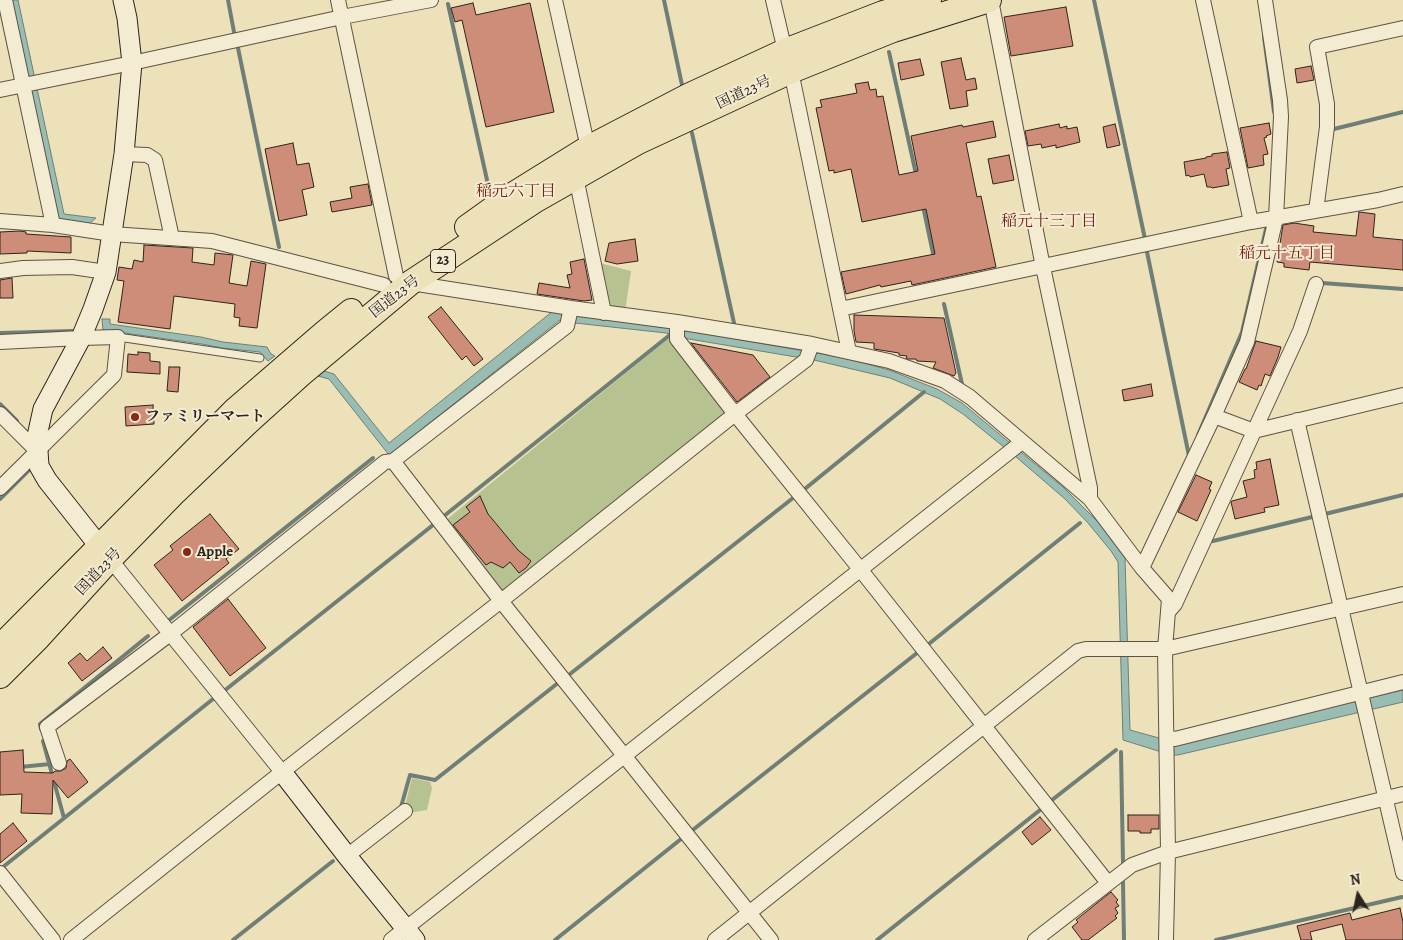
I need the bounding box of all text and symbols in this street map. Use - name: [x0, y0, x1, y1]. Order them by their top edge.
- street label: 国道23号: [714, 73, 774, 113]
- district label: 稲元六丁目: [476, 182, 556, 202]
- district label: 稲元十三丁目: [1001, 212, 1097, 232]
- district label: 稲元十五丁目: [1239, 244, 1335, 264]
- road number: 23: [430, 250, 456, 272]
- street label: 国道23号: [366, 272, 424, 322]
- place label: ファミリーマート: [145, 408, 265, 426]
- marker: ファミリーマート: [129, 411, 141, 423]
- place label: Apple: [197, 543, 233, 561]
- street label: 国道23号: [73, 545, 125, 599]
- marker: Apple: [181, 546, 193, 558]
- text: N: [1349, 869, 1362, 890]
- north arrow: [1333, 870, 1383, 920]

